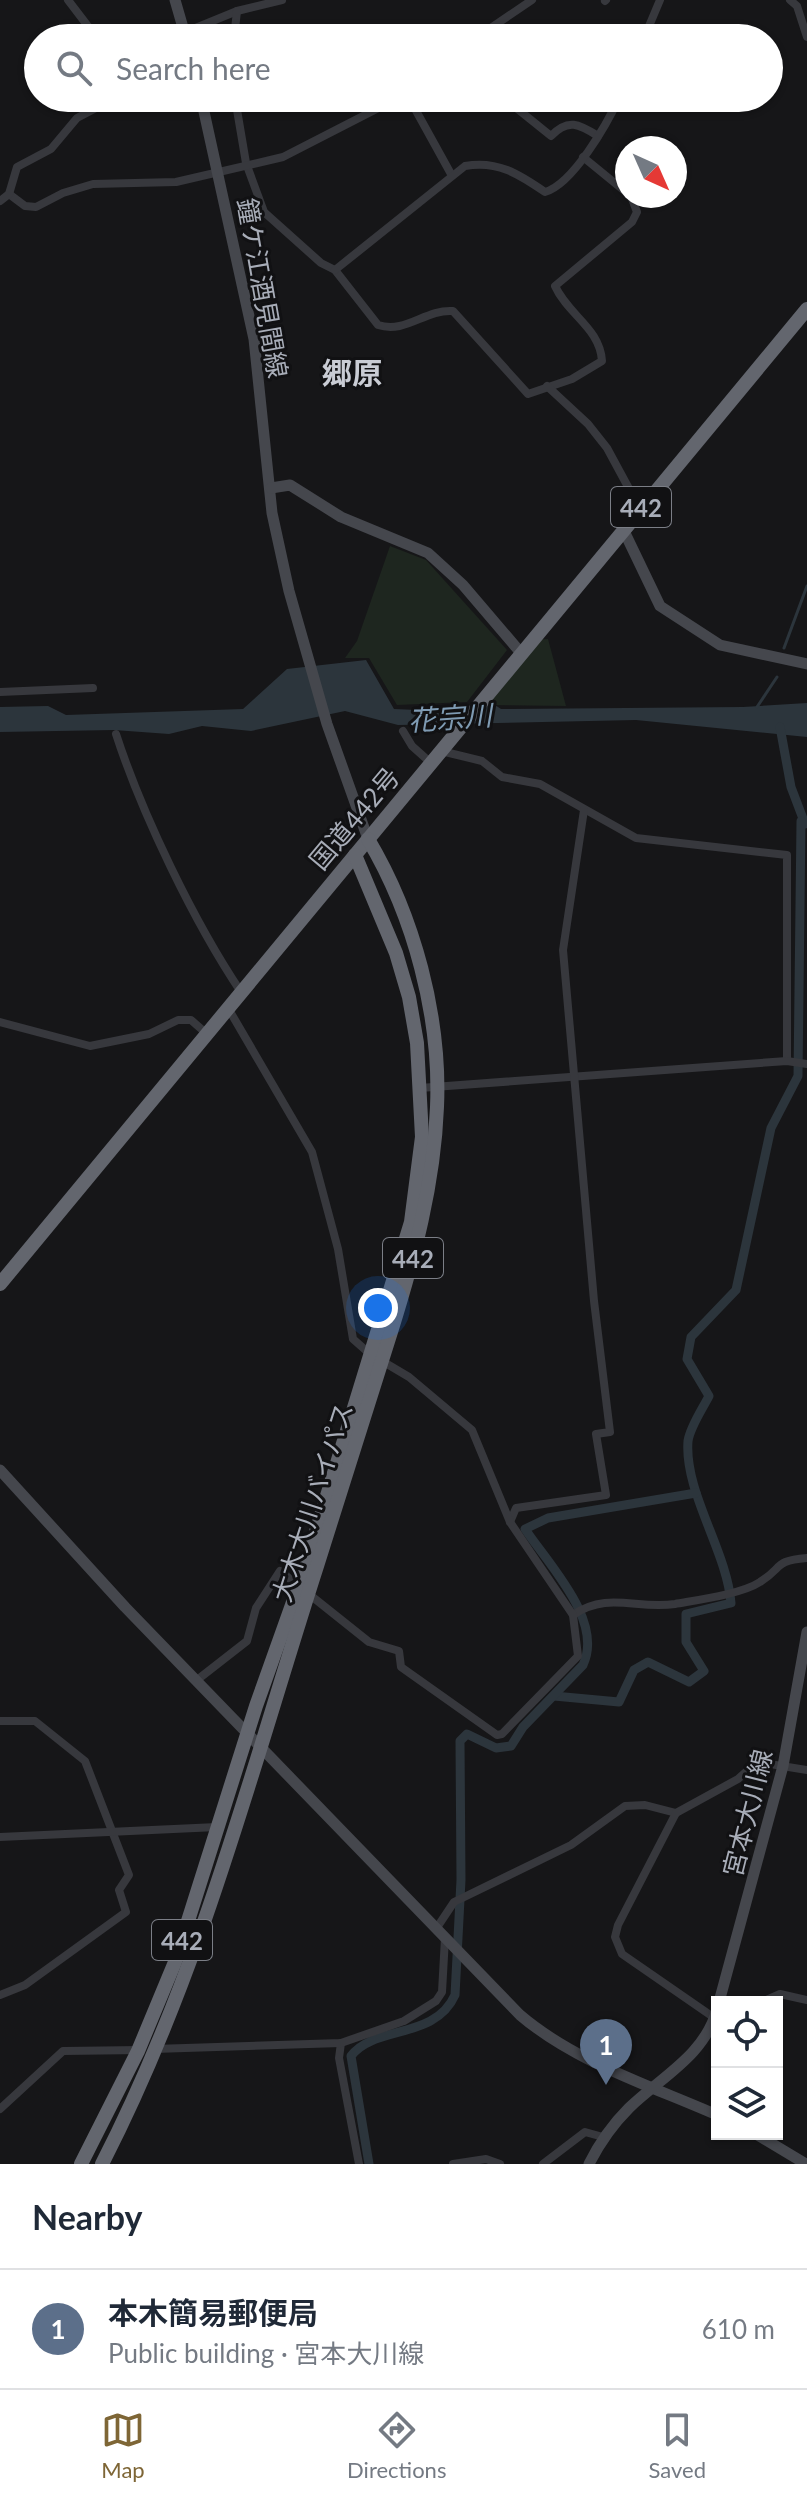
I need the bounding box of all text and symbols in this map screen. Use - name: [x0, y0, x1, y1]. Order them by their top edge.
- search box: [24, 24, 783, 112]
- icon: search: [52, 46, 96, 90]
- text: Search here: [116, 50, 271, 86]
- north arrow: [615, 136, 687, 208]
- street label: 鐘ケ江酒見間線: [231, 196, 295, 380]
- district label: 郷原: [322, 354, 382, 390]
- road number: 442: [611, 487, 671, 527]
- water label: 花宗川: [407, 697, 496, 737]
- street label: 国道442号: [302, 761, 406, 875]
- road number: 442: [383, 1238, 443, 1278]
- your location: [358, 1288, 398, 1328]
- street label: 大木大川バイパス: [265, 1398, 359, 1606]
- street label: 宮本大川線: [716, 1746, 778, 1880]
- road number: 442: [152, 1920, 212, 1960]
- map controls: [711, 1996, 783, 2140]
- button: locate: [711, 1996, 783, 2068]
- pin: 1: [580, 2019, 632, 2085]
- button: layers: [711, 2068, 783, 2140]
- text: Nearby: [32, 2196, 143, 2237]
- text: 本木簡易郵便局: [108, 2294, 318, 2330]
- text: 1: [50, 2313, 66, 2345]
- text: 610 m: [702, 2313, 775, 2345]
- text: Public building · 宮本大川線: [108, 2337, 424, 2369]
- tab: Map: [101, 2408, 145, 2483]
- tab: Directions: [347, 2408, 446, 2483]
- tab: Saved: [648, 2408, 706, 2483]

